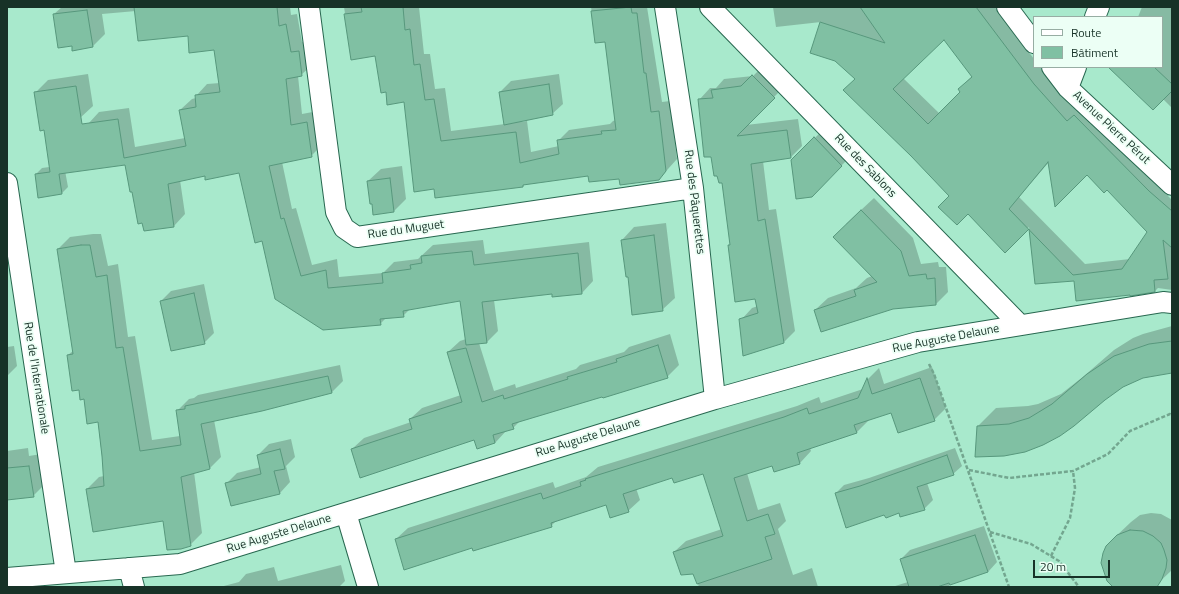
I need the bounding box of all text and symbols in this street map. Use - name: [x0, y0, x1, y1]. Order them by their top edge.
- legend: [1033, 16, 1163, 68]
- text: Route: [1071, 23, 1101, 42]
- text: Bâtiment: [1071, 43, 1118, 62]
- street label: Avenue Pierre Pérut: [1069, 88, 1153, 168]
- street label: Rue des Sablons: [831, 131, 899, 201]
- street label: Rue des Pâquerettes: [680, 149, 708, 255]
- street label: Rue du Muguet: [367, 218, 445, 242]
- street label: Rue de l'Internationale: [20, 321, 52, 435]
- street label: Rue Auguste Delaune: [891, 322, 1001, 356]
- street label: Rue Auguste Delaune: [534, 415, 642, 461]
- street label: Rue Auguste Delaune: [225, 511, 333, 557]
- scale bar: [1035, 552, 1112, 578]
- text: 20 m: [1040, 557, 1066, 576]

